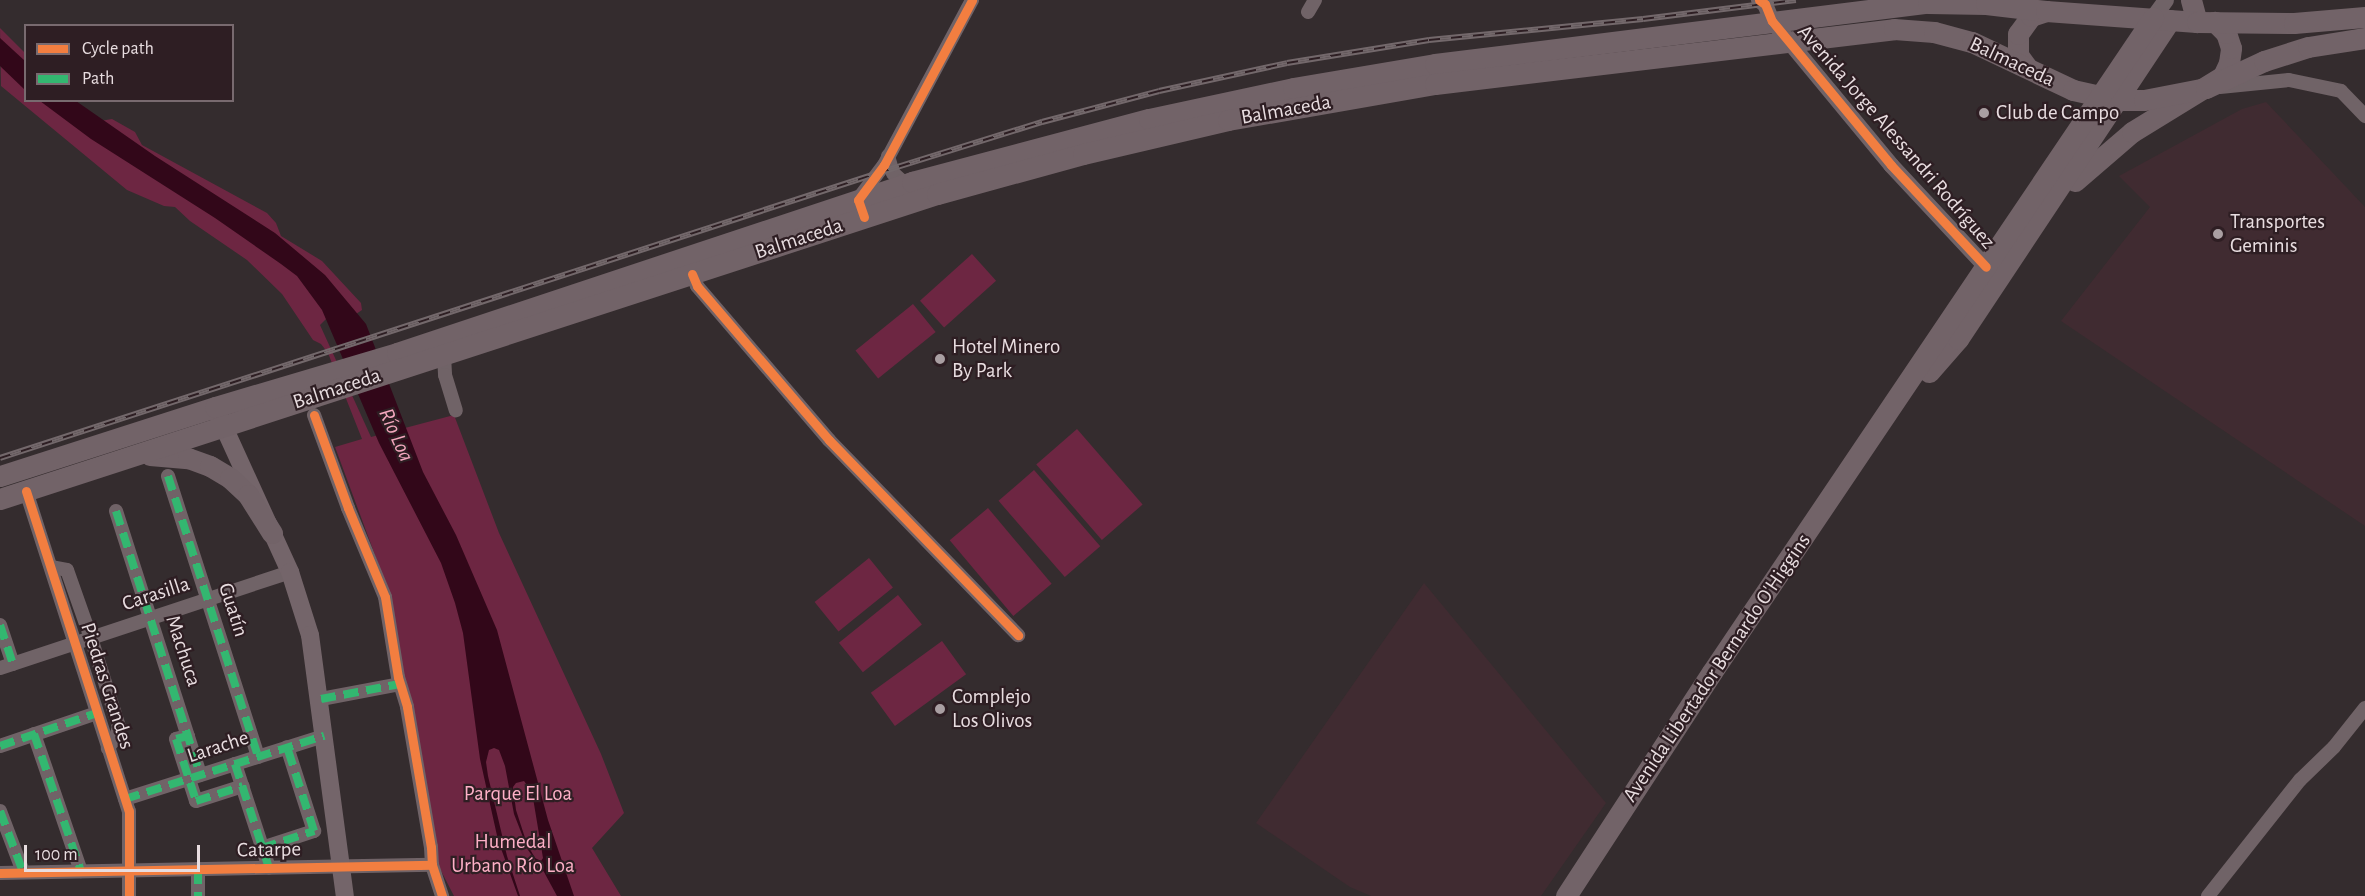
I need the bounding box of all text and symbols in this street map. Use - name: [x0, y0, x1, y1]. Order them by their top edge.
- street label: Avenida Jorge Alessandri Rodríguez: [1792, 20, 2000, 254]
- legend: [24, 24, 234, 102]
- street label: Balmaceda: [1965, 31, 2059, 93]
- text: Cycle path: [82, 40, 154, 58]
- text: Path: [82, 70, 114, 88]
- street label: Balmaceda: [1239, 90, 1333, 130]
- place label: Club de Campo: [1996, 100, 2119, 126]
- marker: Club de Campo: [1977, 106, 1991, 120]
- place label: Transportes Geminis: [2230, 209, 2325, 259]
- street label: Balmaceda: [752, 213, 846, 265]
- marker: Transportes Geminis: [2211, 227, 2225, 241]
- place label: Hotel Minero By Park: [952, 334, 1060, 384]
- marker: Hotel Minero By Park: [933, 352, 947, 366]
- street label: Balmaceda: [290, 363, 384, 415]
- water label: Río Loa: [373, 404, 419, 466]
- street label: Avenida Libertador Bernardo O'Higgins: [1618, 529, 1816, 807]
- street label: Carasilla: [119, 571, 193, 617]
- street label: Guatín: [212, 580, 254, 640]
- street label: Machuca: [160, 612, 206, 690]
- street label: Piedras Grandes: [75, 620, 139, 752]
- place label: Complejo Los Olivos: [952, 684, 1032, 734]
- marker: Complejo Los Olivos: [933, 702, 947, 716]
- street label: Larache: [184, 725, 252, 769]
- park label: Parque El Loa: [464, 781, 572, 807]
- park label: Humedal Urbano Río Loa: [451, 829, 575, 879]
- scale bar: [27, 833, 202, 871]
- street label: Catarpe: [237, 837, 301, 863]
- text: 100 m: [35, 846, 78, 864]

